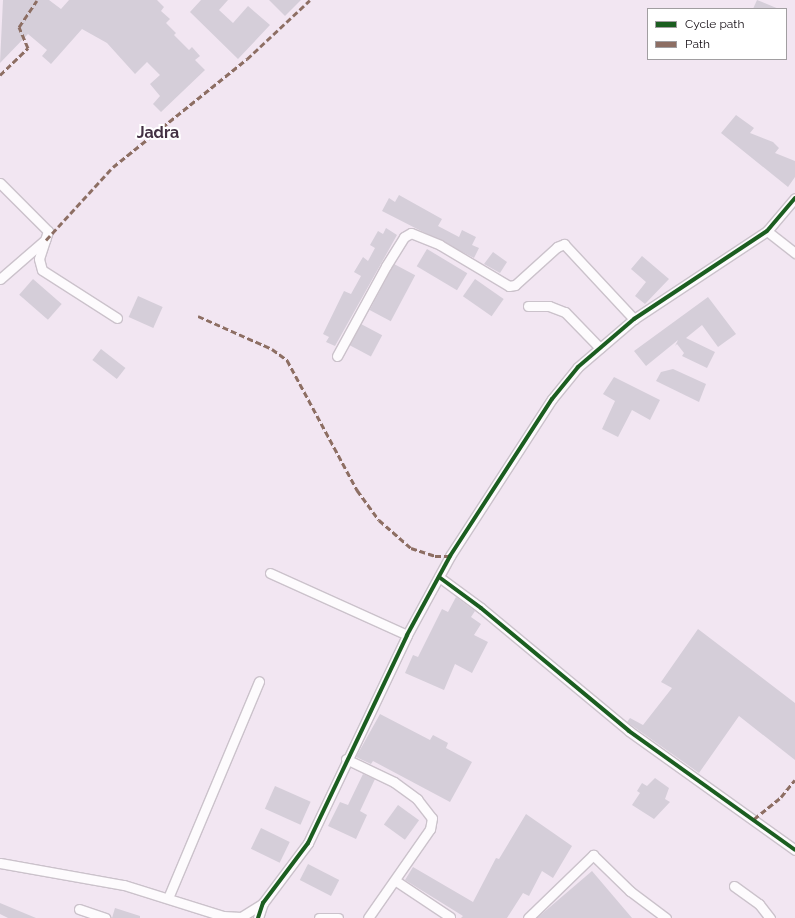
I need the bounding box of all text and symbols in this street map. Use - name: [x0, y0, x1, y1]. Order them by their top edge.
- legend: [647, 8, 787, 60]
- text: Cycle path: [685, 17, 744, 31]
- text: Path: [685, 37, 710, 51]
- district label: Jadra: [137, 123, 179, 143]

